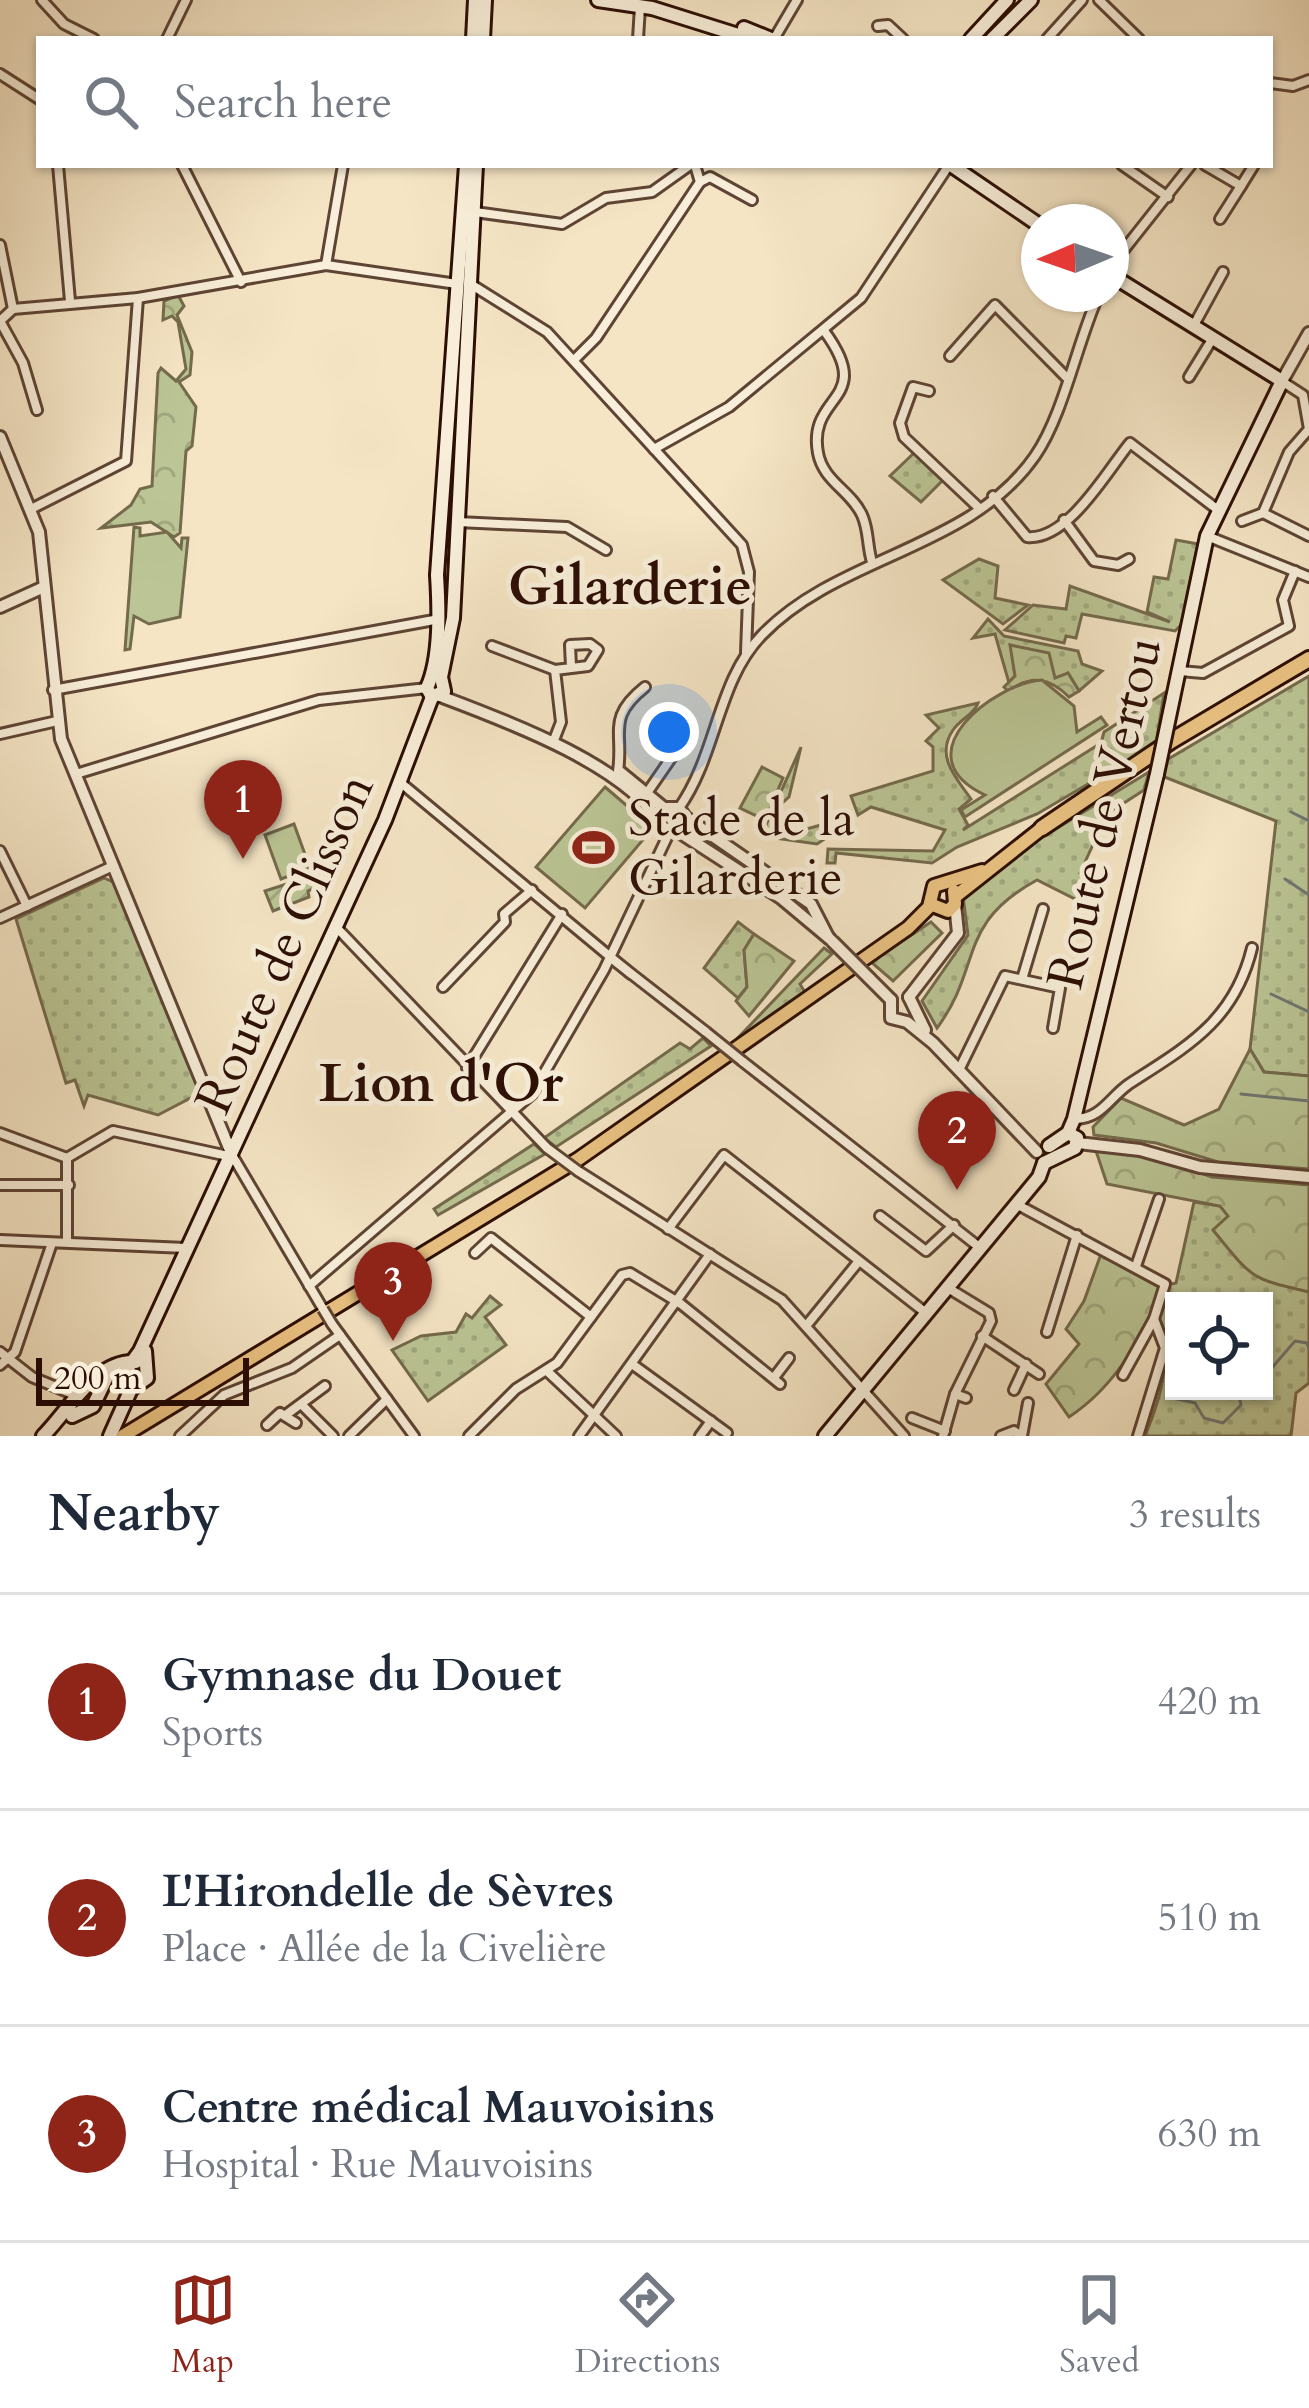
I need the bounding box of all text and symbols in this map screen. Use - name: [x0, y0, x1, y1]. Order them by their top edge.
- search box: [36, 36, 1273, 168]
- icon: search: [78, 69, 144, 135]
- text: Search here: [174, 72, 392, 133]
- north arrow: [1021, 204, 1129, 312]
- district label: Gilarderie: [508, 551, 752, 624]
- street label: Route de Vertou: [1031, 630, 1179, 996]
- your location: [639, 702, 699, 762]
- pin: 1: [204, 760, 282, 859]
- street label: Route de Clisson: [179, 763, 391, 1125]
- place label: Stade de la Gilarderie: [628, 784, 855, 913]
- sports icon: Stade de la Gilarderie: [571, 825, 617, 871]
- district label: Lion d'Or: [319, 1048, 563, 1121]
- pin: 2: [918, 1091, 996, 1190]
- pin: 3: [354, 1242, 432, 1341]
- map controls: [1165, 1292, 1273, 1400]
- button: locate: [1165, 1292, 1273, 1400]
- scale bar: [36, 1352, 249, 1405]
- text: 200 m: [54, 1356, 141, 1401]
- text: Nearby: [48, 1479, 220, 1549]
- text: 3 results: [1129, 1488, 1261, 1541]
- text: Gymnase du Douet: [162, 1645, 561, 1706]
- text: 1: [77, 1675, 97, 1728]
- text: 420 m: [1158, 1675, 1261, 1728]
- text: Sports: [162, 1706, 263, 1759]
- text: L'Hirondelle de Sèvres: [162, 1861, 614, 1922]
- text: 2: [77, 1891, 97, 1944]
- text: 510 m: [1158, 1891, 1261, 1944]
- text: Place · Allée de la Civelière: [162, 1922, 607, 1975]
- text: Centre médical Mauvoisins: [162, 2077, 715, 2138]
- text: 3: [77, 2107, 97, 2160]
- text: 630 m: [1158, 2107, 1261, 2160]
- text: Hospital · Rue Mauvoisins: [162, 2138, 593, 2191]
- tab: Map: [170, 2267, 236, 2384]
- tab: Directions: [575, 2267, 720, 2384]
- tab: Saved: [1059, 2267, 1139, 2384]

